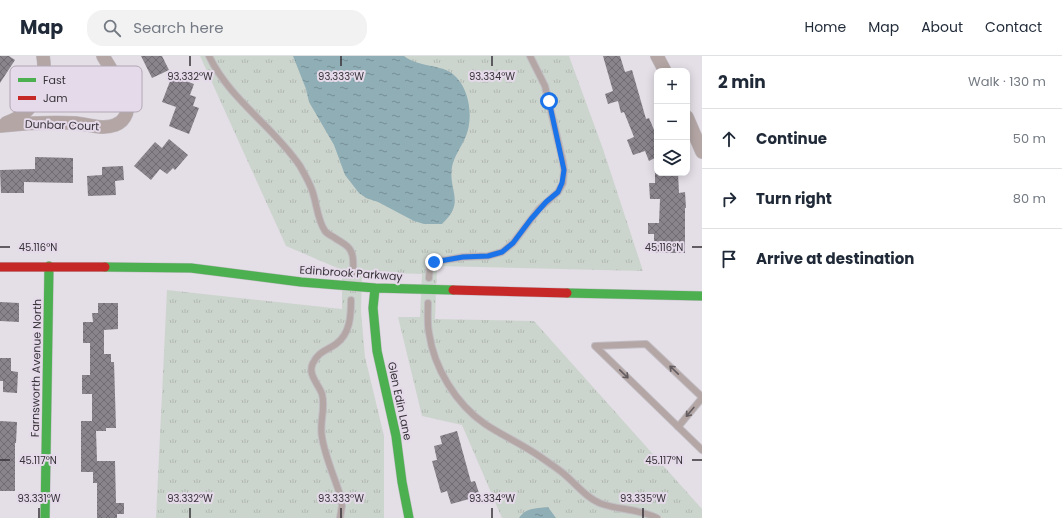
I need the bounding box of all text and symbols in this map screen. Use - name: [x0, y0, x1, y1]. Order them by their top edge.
- search box: [87, 10, 367, 46]
- text: Map: [20, 14, 63, 41]
- icon: search: [101, 17, 123, 39]
- text: Search here: [133, 17, 224, 38]
- text: Home: [804, 17, 846, 37]
- text: Map: [868, 17, 899, 37]
- text: About: [921, 17, 963, 37]
- text: Contact: [985, 17, 1042, 37]
- legend: [10, 66, 142, 112]
- map controls: [654, 68, 690, 176]
- button: +: [654, 68, 690, 104]
- text: 93.332°W: [167, 69, 213, 84]
- text: 93.333°W: [318, 69, 364, 84]
- text: 93.334°W: [469, 69, 515, 84]
- text: 2 min: [718, 70, 766, 94]
- text: Fast: [43, 72, 66, 88]
- text: Walk · 130 m: [968, 72, 1046, 91]
- text: Jam: [43, 90, 68, 106]
- route start: [540, 92, 558, 110]
- button: −: [654, 104, 690, 140]
- street label: Dunbar Court: [25, 116, 99, 134]
- icon: ahead: [718, 128, 740, 150]
- text: Continue: [756, 128, 827, 149]
- text: 50 m: [1013, 129, 1046, 148]
- button: layers: [654, 140, 690, 176]
- icon: right: [718, 188, 740, 210]
- text: Turn right: [756, 188, 832, 209]
- text: 80 m: [1013, 189, 1046, 208]
- text: 45.116°N: [19, 240, 57, 255]
- text: 45.116°N: [645, 240, 683, 255]
- icon: arrive: [718, 248, 740, 270]
- text: Arrive at destination: [756, 248, 914, 269]
- route end: [425, 253, 443, 271]
- street label: Edinbrook Parkway: [299, 261, 404, 285]
- street label: Farnsworth Avenue North: [27, 299, 45, 437]
- street label: Glen Edin Lane: [384, 360, 416, 442]
- one-way arrow: [669, 366, 679, 375]
- one-way arrow: [619, 369, 629, 379]
- one-way arrow: [686, 407, 694, 418]
- text: 45.117°N: [19, 453, 57, 468]
- text: 45.117°N: [645, 453, 683, 468]
- text: 93.331°W: [17, 491, 61, 506]
- text: 93.332°W: [167, 491, 213, 506]
- text: 93.333°W: [318, 491, 364, 506]
- text: 93.334°W: [469, 491, 515, 506]
- text: 93.335°W: [620, 491, 666, 506]

